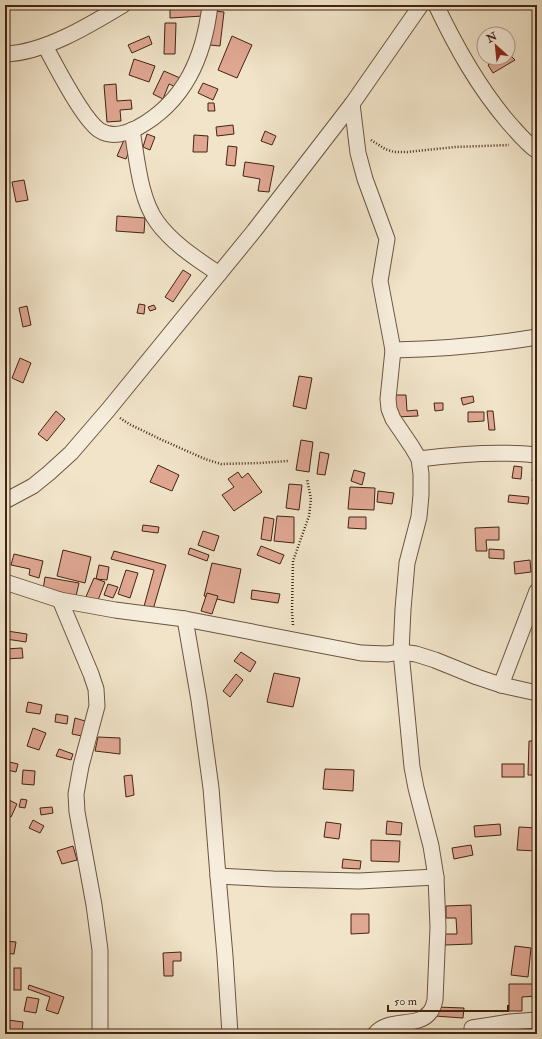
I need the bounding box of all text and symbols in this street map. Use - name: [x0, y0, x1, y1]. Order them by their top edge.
- north arrow: [476, 26, 516, 66]
- text: N: [483, 29, 500, 46]
- scale bar: [388, 987, 508, 1013]
- text: 50 m: [394, 994, 418, 1009]

